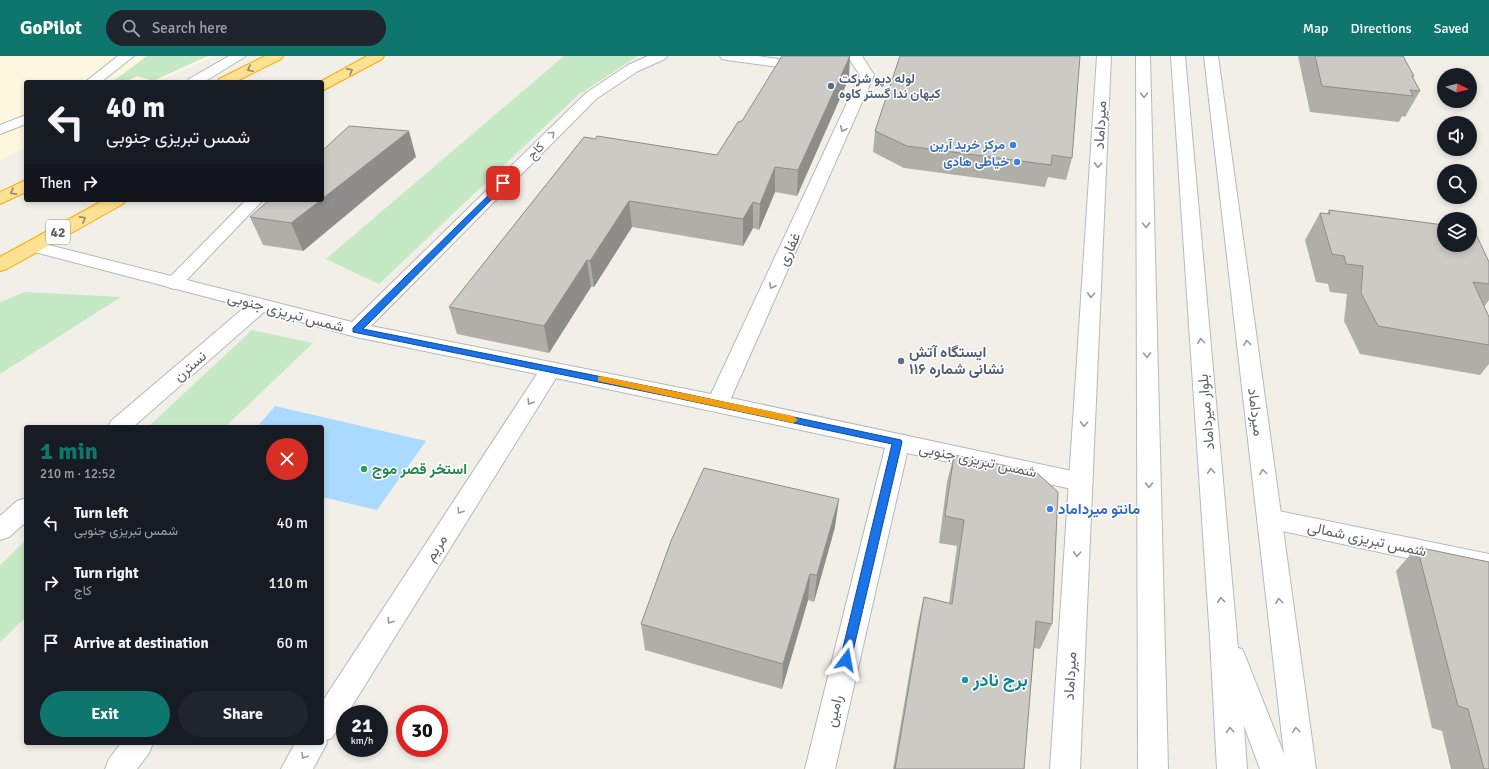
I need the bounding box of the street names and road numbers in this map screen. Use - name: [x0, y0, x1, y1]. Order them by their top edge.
- street label: میرداماد: [1090, 100, 1110, 150]
- street label: کاج: [524, 139, 549, 164]
- road number: 42: [46, 220, 70, 244]
- street label: غفارى: [773, 229, 806, 269]
- street label: شمس تبریزی جنوبی: [225, 288, 346, 337]
- street label: نسترن: [170, 347, 210, 385]
- street label: بلوار میرداماد: [1194, 373, 1218, 451]
- street label: میرداماد: [1244, 387, 1268, 437]
- street label: شمس تبریزی جنوبی: [917, 439, 1039, 482]
- street label: شمس تبریزی شمالی: [1306, 518, 1428, 561]
- street label: مریم: [421, 531, 452, 565]
- street label: میرداماد: [1060, 651, 1080, 701]
- street label: رامین: [822, 693, 847, 729]

